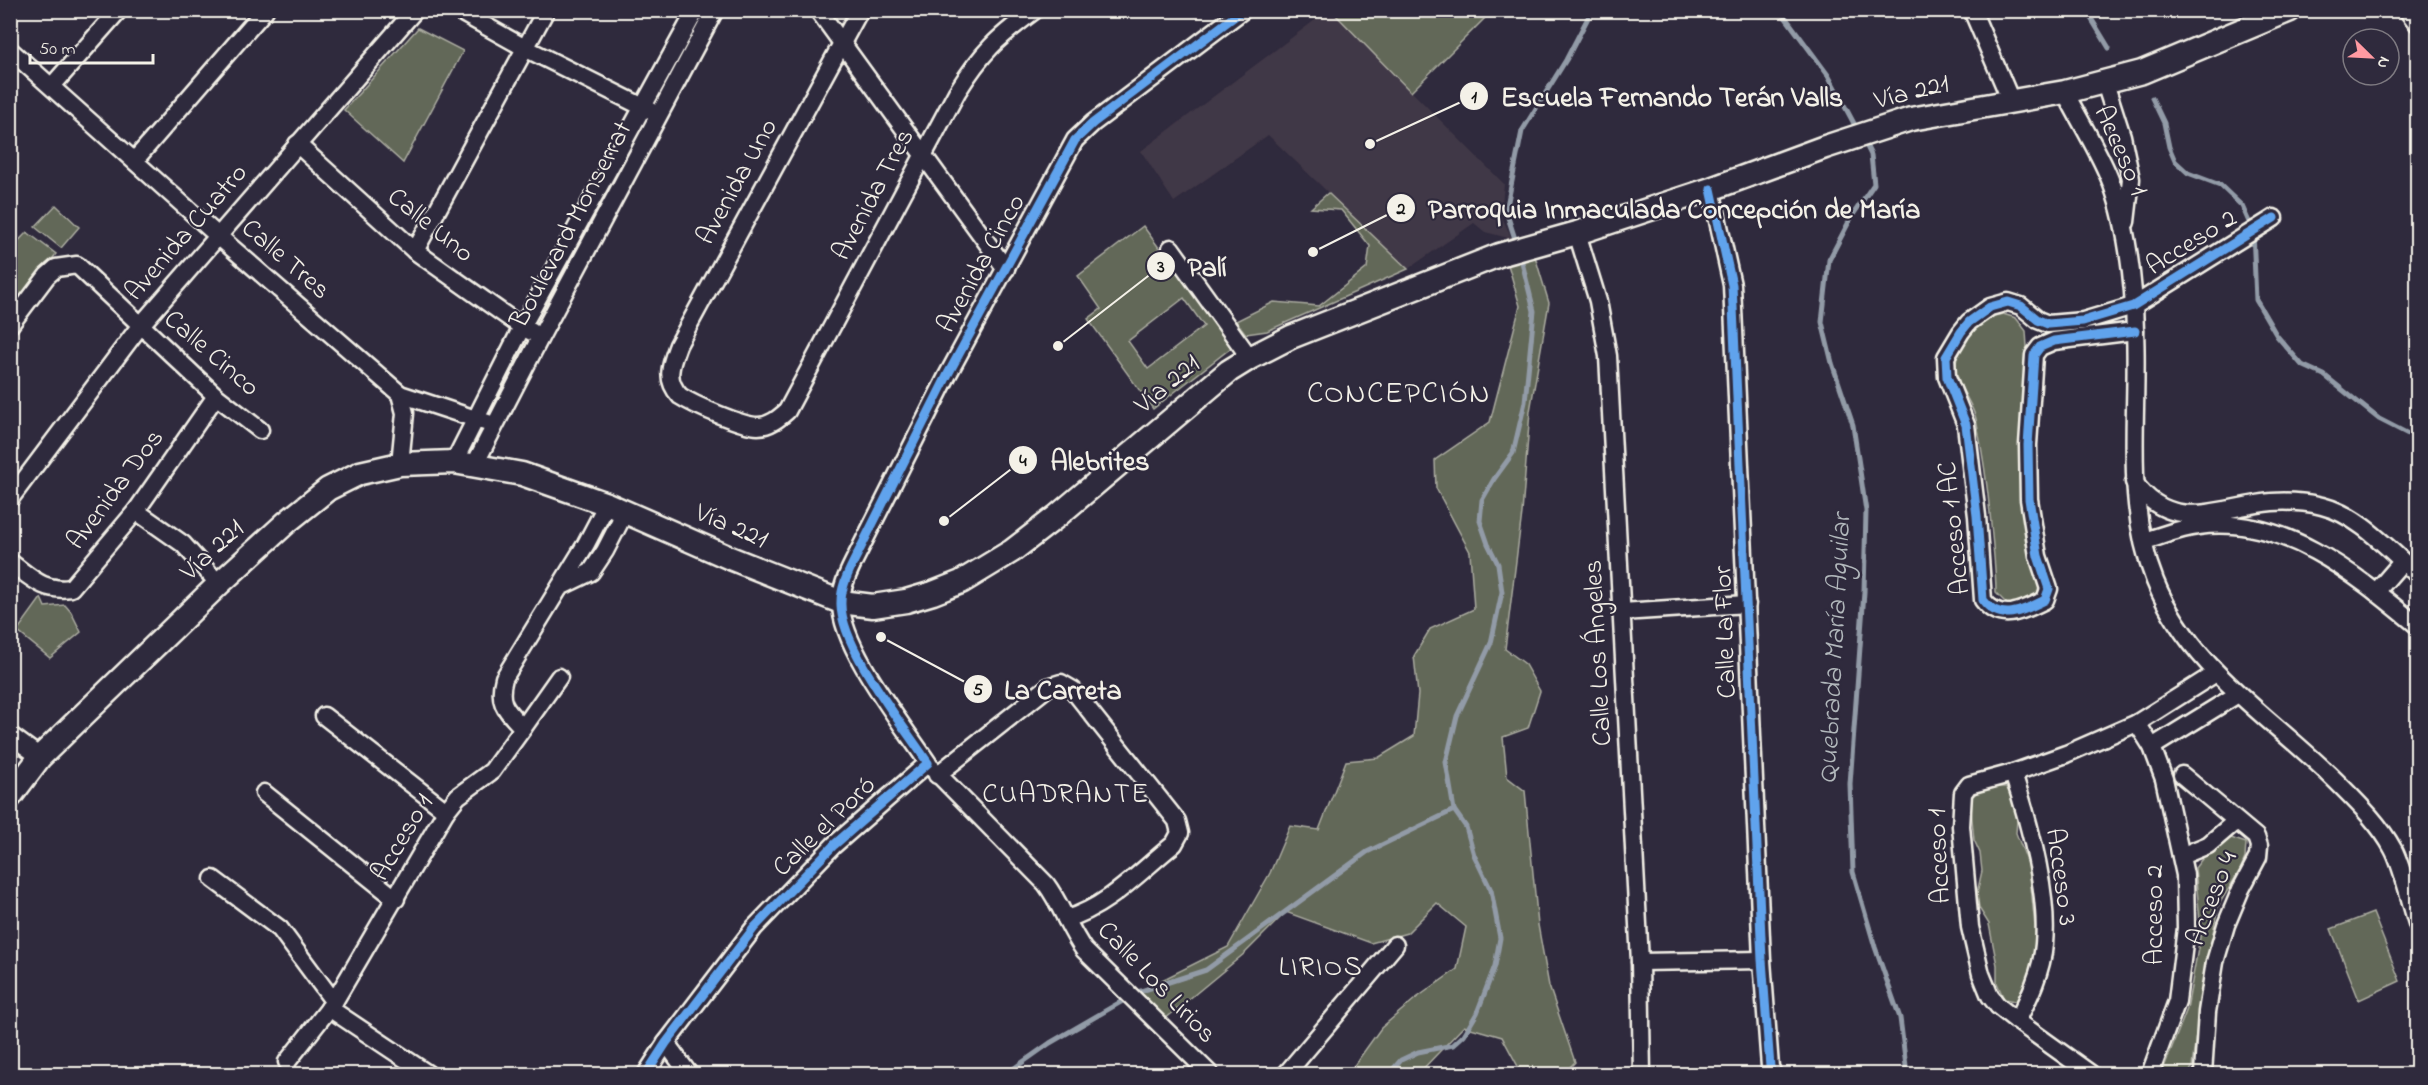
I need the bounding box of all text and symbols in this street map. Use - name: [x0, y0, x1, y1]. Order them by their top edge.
- scale bar: [30, 27, 153, 65]
- north arrow: [2341, 27, 2401, 87]
- text: 50 m: [39, 37, 76, 63]
- text: N: [2370, 52, 2396, 72]
- street label: Vía 221: [1870, 65, 1953, 121]
- callout: Escuela Fernando Terán Valls: [1459, 73, 1856, 119]
- text: Escuela Fernando Terán Valls: [1501, 79, 1843, 120]
- text: 1: [1471, 85, 1477, 111]
- street label: Acceso 1: [2083, 99, 2157, 203]
- street label: Avenida Uno: [687, 112, 789, 252]
- street label: Boulevard Monserrat: [500, 115, 643, 336]
- street label: Avenida Tres: [823, 122, 925, 268]
- street label: Avenida Cuatro: [116, 156, 258, 310]
- street label: Calle Uno: [378, 179, 482, 273]
- callout: Parroquia Inmaculada Concepción de María: [1386, 185, 1933, 231]
- street label: Avenida Cinco: [928, 187, 1036, 341]
- text: Parroquia Inmaculada Concepción de María: [1428, 191, 1920, 232]
- text: 2: [1396, 197, 1406, 223]
- street label: Acceso 2: [2139, 200, 2245, 286]
- street label: Calle Tres: [232, 210, 338, 310]
- callout: Palí: [1146, 243, 1239, 289]
- text: Palí: [1187, 249, 1227, 290]
- text: 3: [1156, 255, 1165, 281]
- street label: Calle Cinco: [154, 301, 268, 407]
- street label: Vía 221: [1126, 346, 1210, 425]
- district label: CONCEPCIÓN: [1307, 373, 1491, 417]
- street label: Avenida Dos: [58, 421, 174, 559]
- callout: Alebrites: [1008, 437, 1161, 483]
- text: Alebrites: [1050, 443, 1150, 484]
- text: 4: [1019, 449, 1027, 475]
- street label: Acceso 1 AC: [1929, 459, 1981, 597]
- street label: Vía 221: [688, 494, 773, 560]
- water label: Quebrada María Aguilar: [1808, 510, 1864, 785]
- street label: Vía 221: [171, 511, 254, 592]
- street label: Calle Los Ángeles: [1575, 559, 1623, 747]
- street label: Calle La Flor: [1704, 564, 1748, 699]
- callout: La Carreta: [963, 666, 1134, 712]
- text: La Carreta: [1004, 672, 1122, 713]
- text: 5: [973, 678, 984, 704]
- street label: Calle el Poró: [764, 767, 886, 887]
- district label: CUADRANTE: [982, 775, 1150, 816]
- street label: Acceso 1: [362, 787, 444, 889]
- street label: Acceso 1: [1918, 807, 1962, 905]
- street label: Acceso 3: [2034, 826, 2086, 928]
- street label: Acceso 4: [2177, 846, 2249, 952]
- street label: Acceso 2: [2136, 865, 2175, 965]
- street label: Calle Los Lirios: [1087, 913, 1225, 1053]
- district label: LIRIOS: [1279, 948, 1363, 989]

